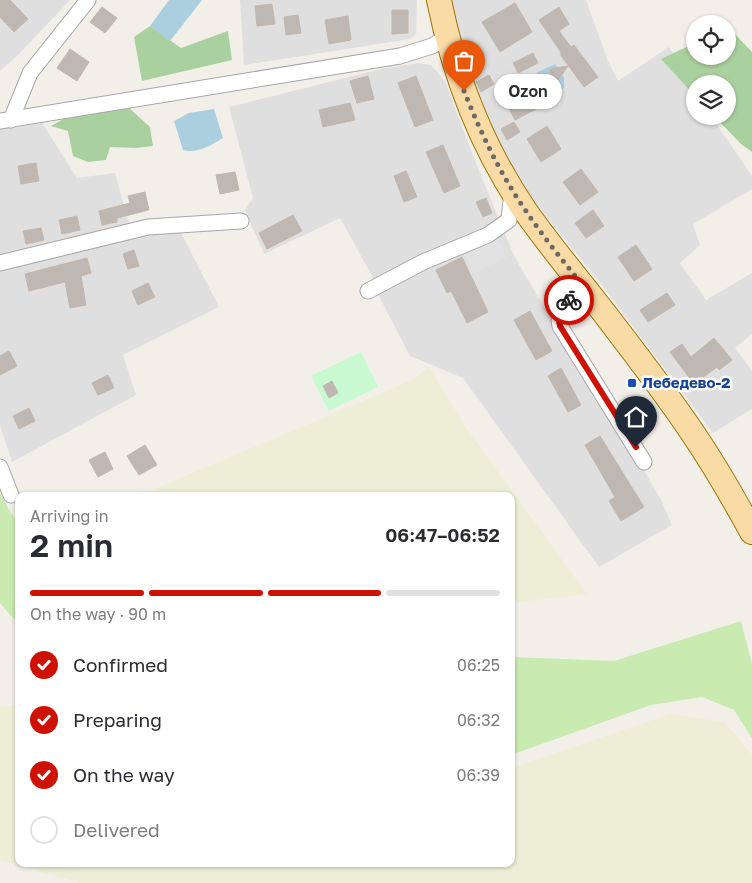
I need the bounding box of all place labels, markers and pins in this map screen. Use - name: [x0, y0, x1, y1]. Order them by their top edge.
- pin: [443, 40, 485, 91]
- callout: Ozon: [494, 74, 562, 108]
- place label: Лебедево-2: [642, 373, 730, 391]
- marker: Лебедево-2: [626, 377, 638, 389]
- pin: [615, 396, 657, 447]

